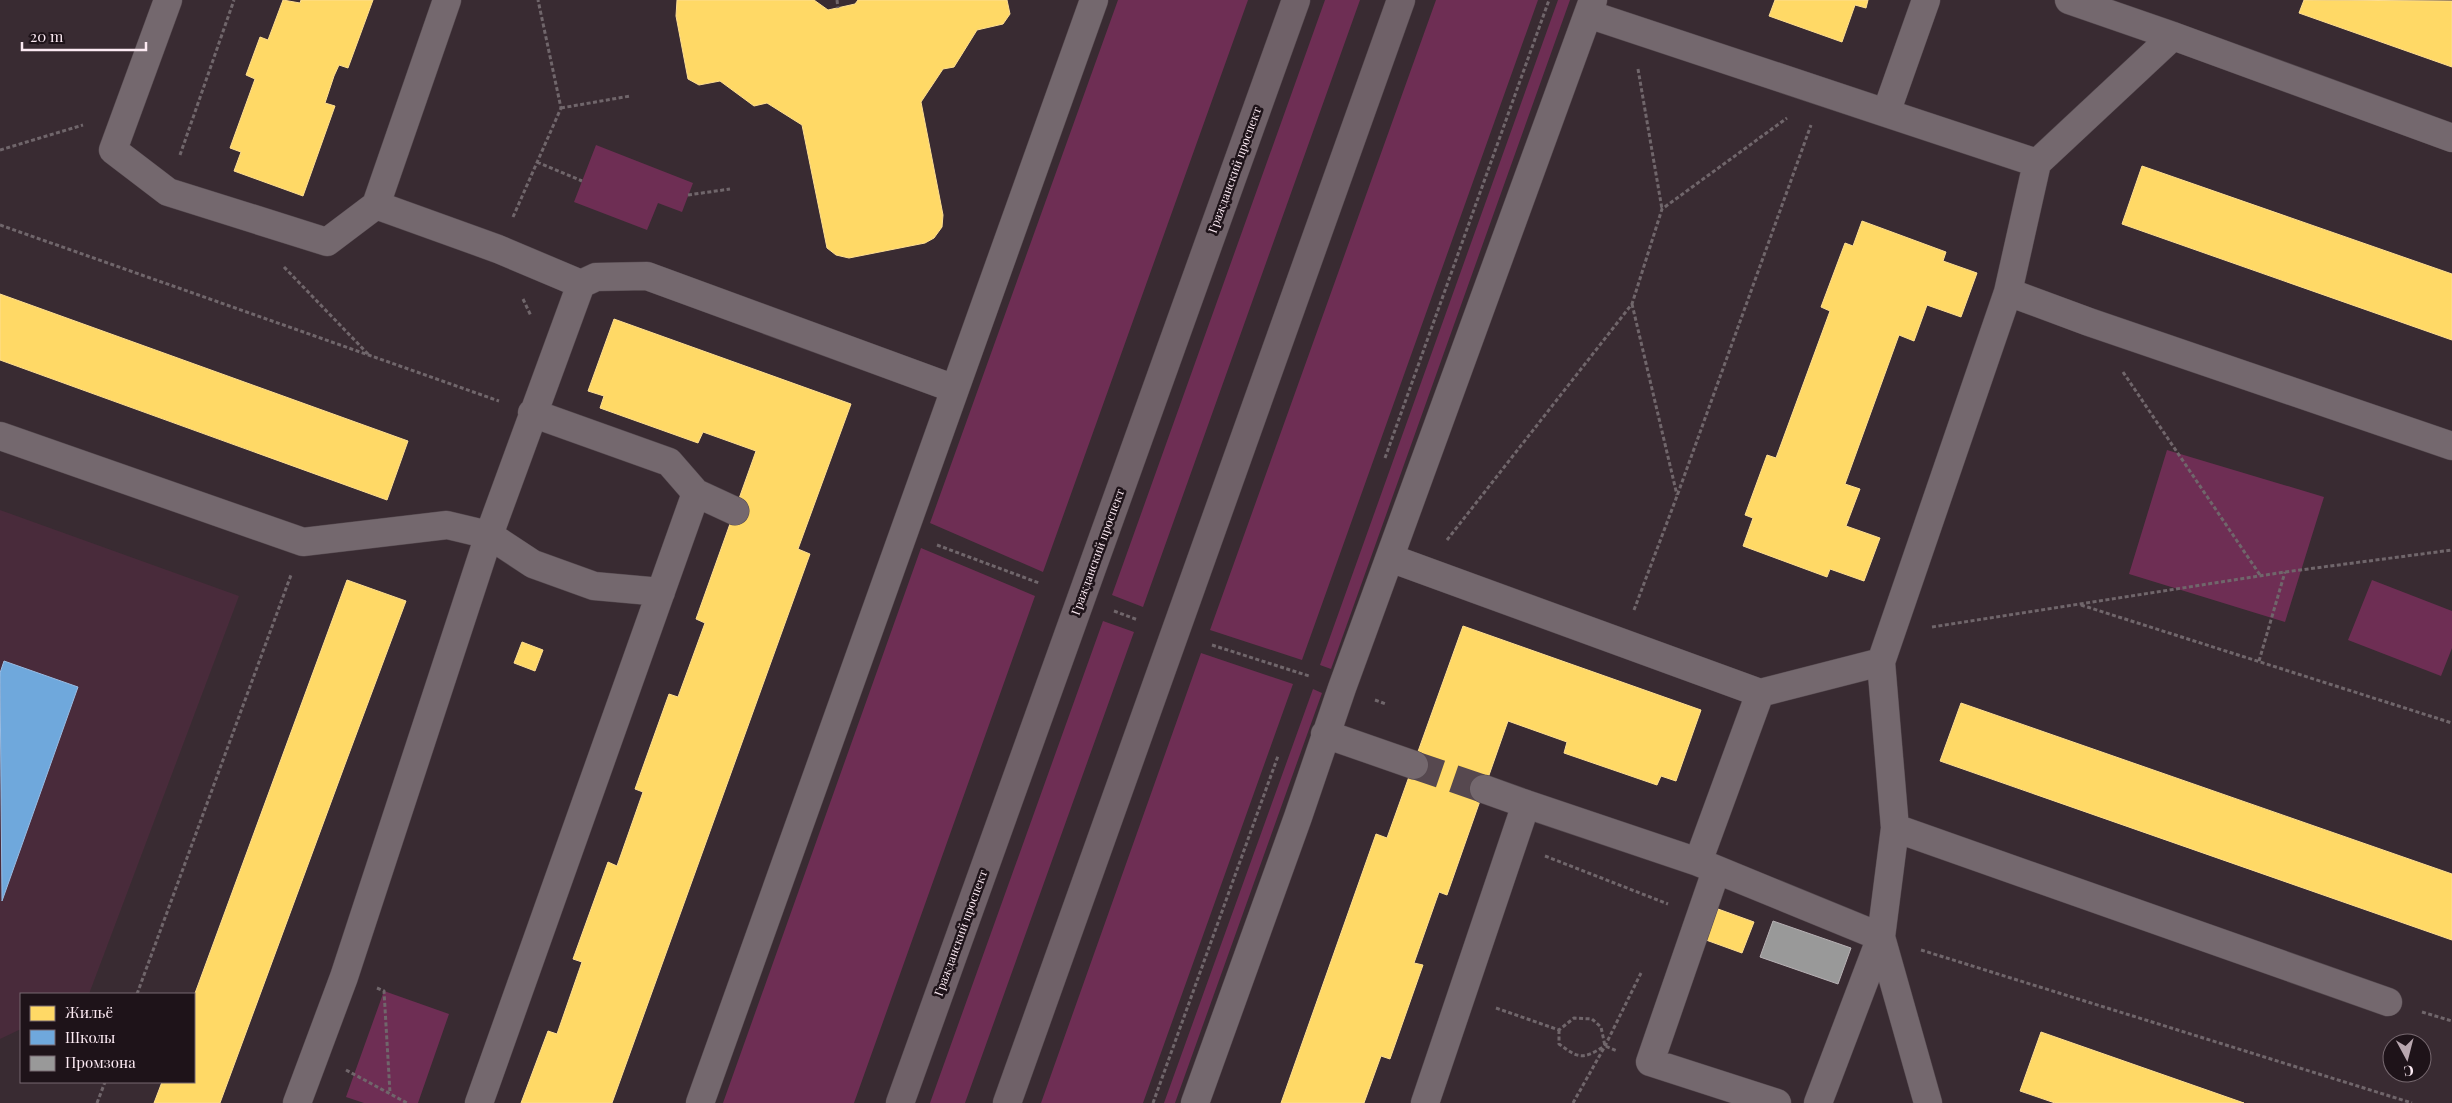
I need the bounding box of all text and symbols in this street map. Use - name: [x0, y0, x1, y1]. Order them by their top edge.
- scale bar: [22, 20, 146, 52]
- text: 20 m: [30, 26, 64, 46]
- street label: Гражданский проспект: [1204, 104, 1264, 235]
- street label: Гражданский проспект: [1067, 486, 1127, 617]
- street label: Гражданский проспект: [930, 867, 990, 998]
- legend: [20, 993, 195, 1083]
- text: Жильё: [65, 1002, 113, 1022]
- text: Школы: [65, 1027, 115, 1047]
- north arrow: [2382, 1033, 2432, 1083]
- text: Промзона: [65, 1052, 136, 1072]
- text: С: [2402, 1061, 2415, 1081]

